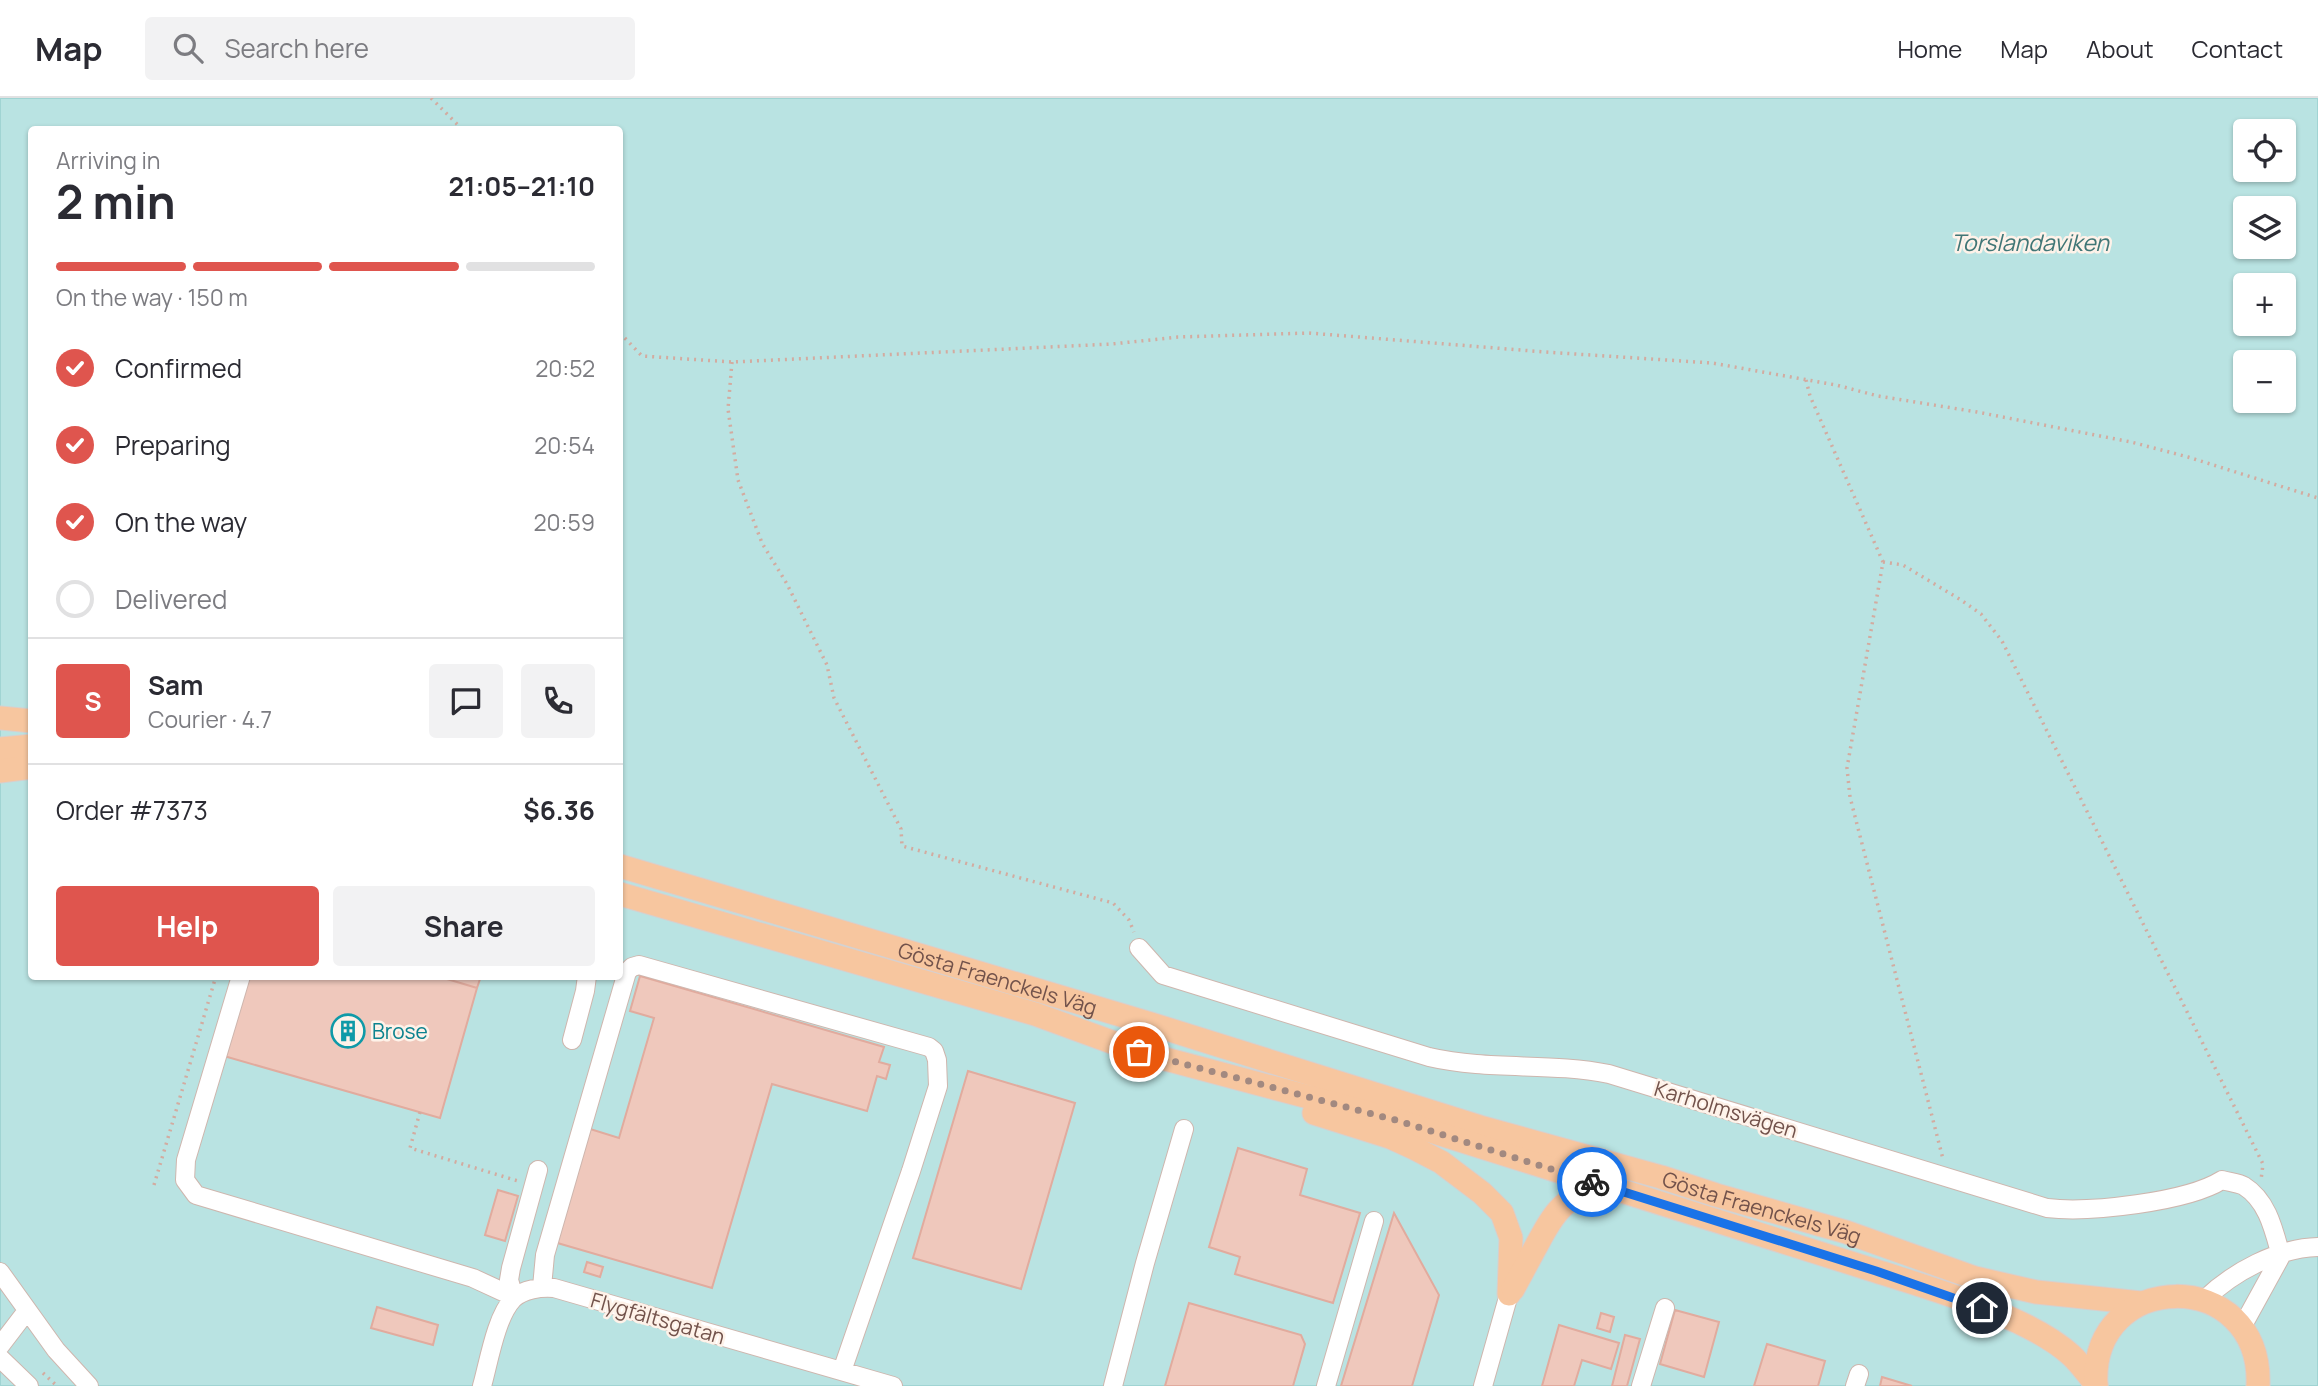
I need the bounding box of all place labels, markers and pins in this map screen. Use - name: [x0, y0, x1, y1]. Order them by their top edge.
- building icon: Brose: [329, 1012, 367, 1050]
- place label: Brose: [372, 1017, 428, 1045]
- pin: [1109, 1022, 1169, 1082]
- pin: [1952, 1278, 2012, 1338]

